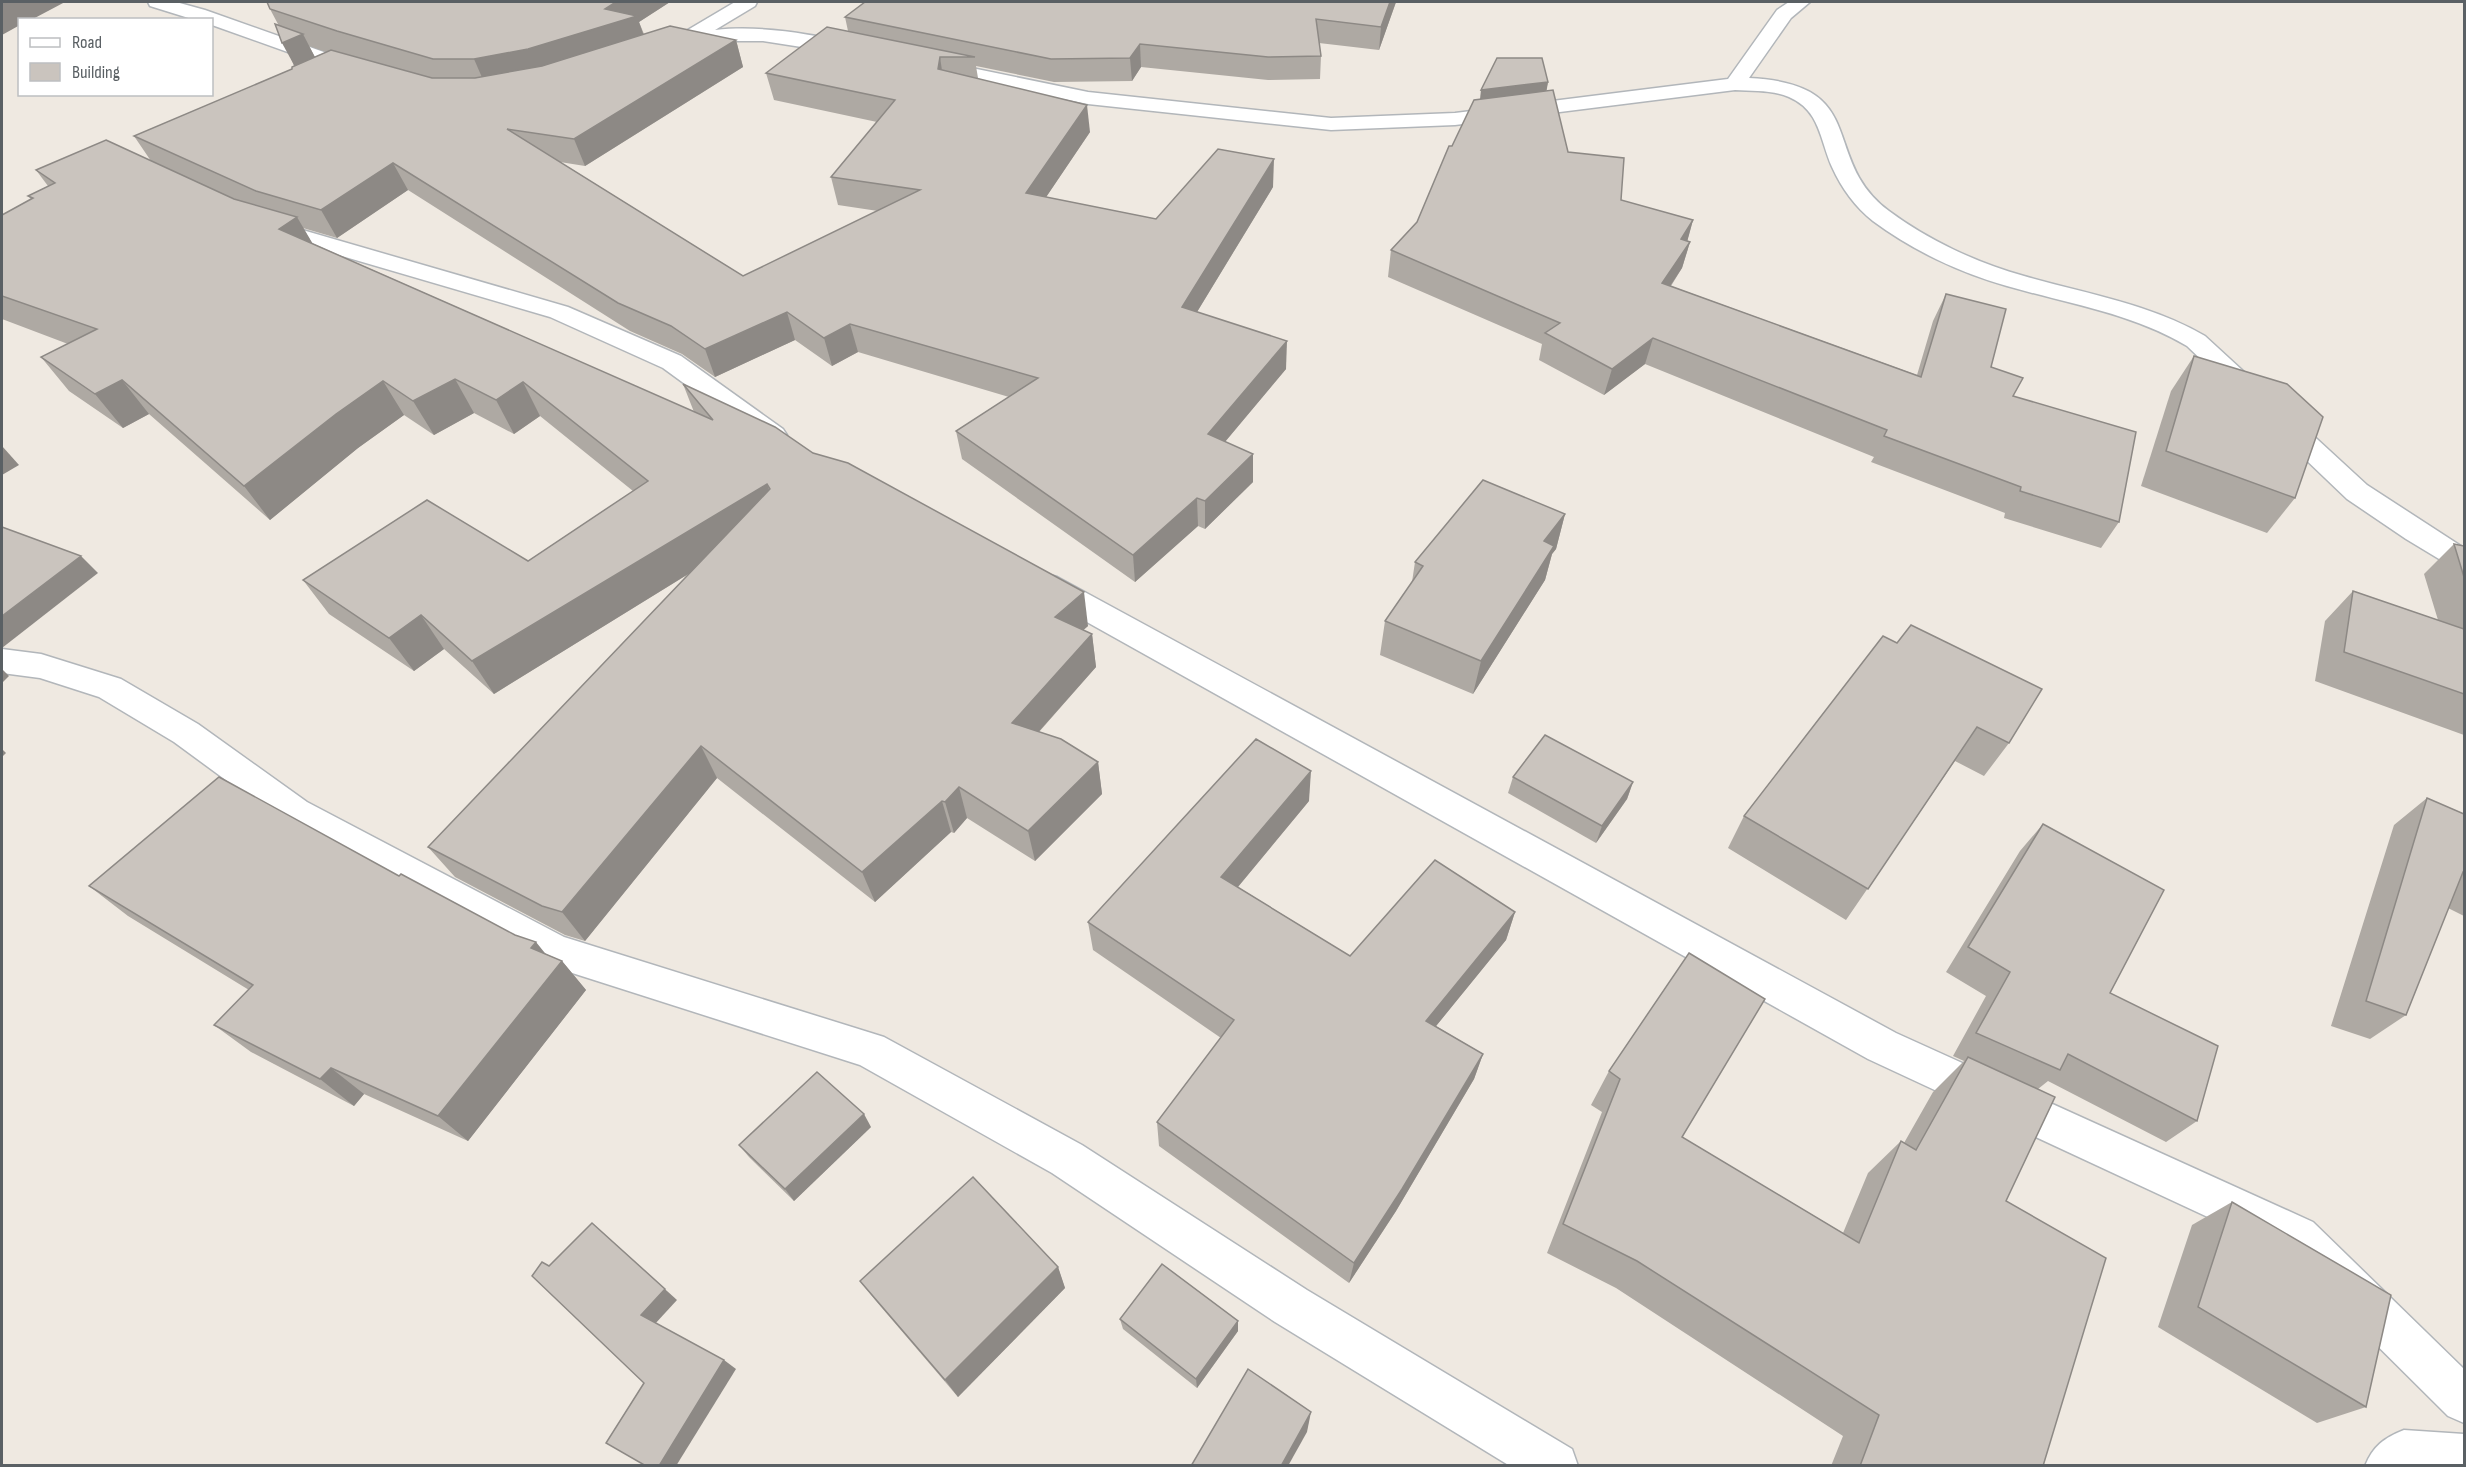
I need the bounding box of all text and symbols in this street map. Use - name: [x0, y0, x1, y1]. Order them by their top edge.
- legend: [18, 18, 213, 96]
- text: Road: [72, 32, 102, 53]
- text: Building: [72, 62, 120, 83]

